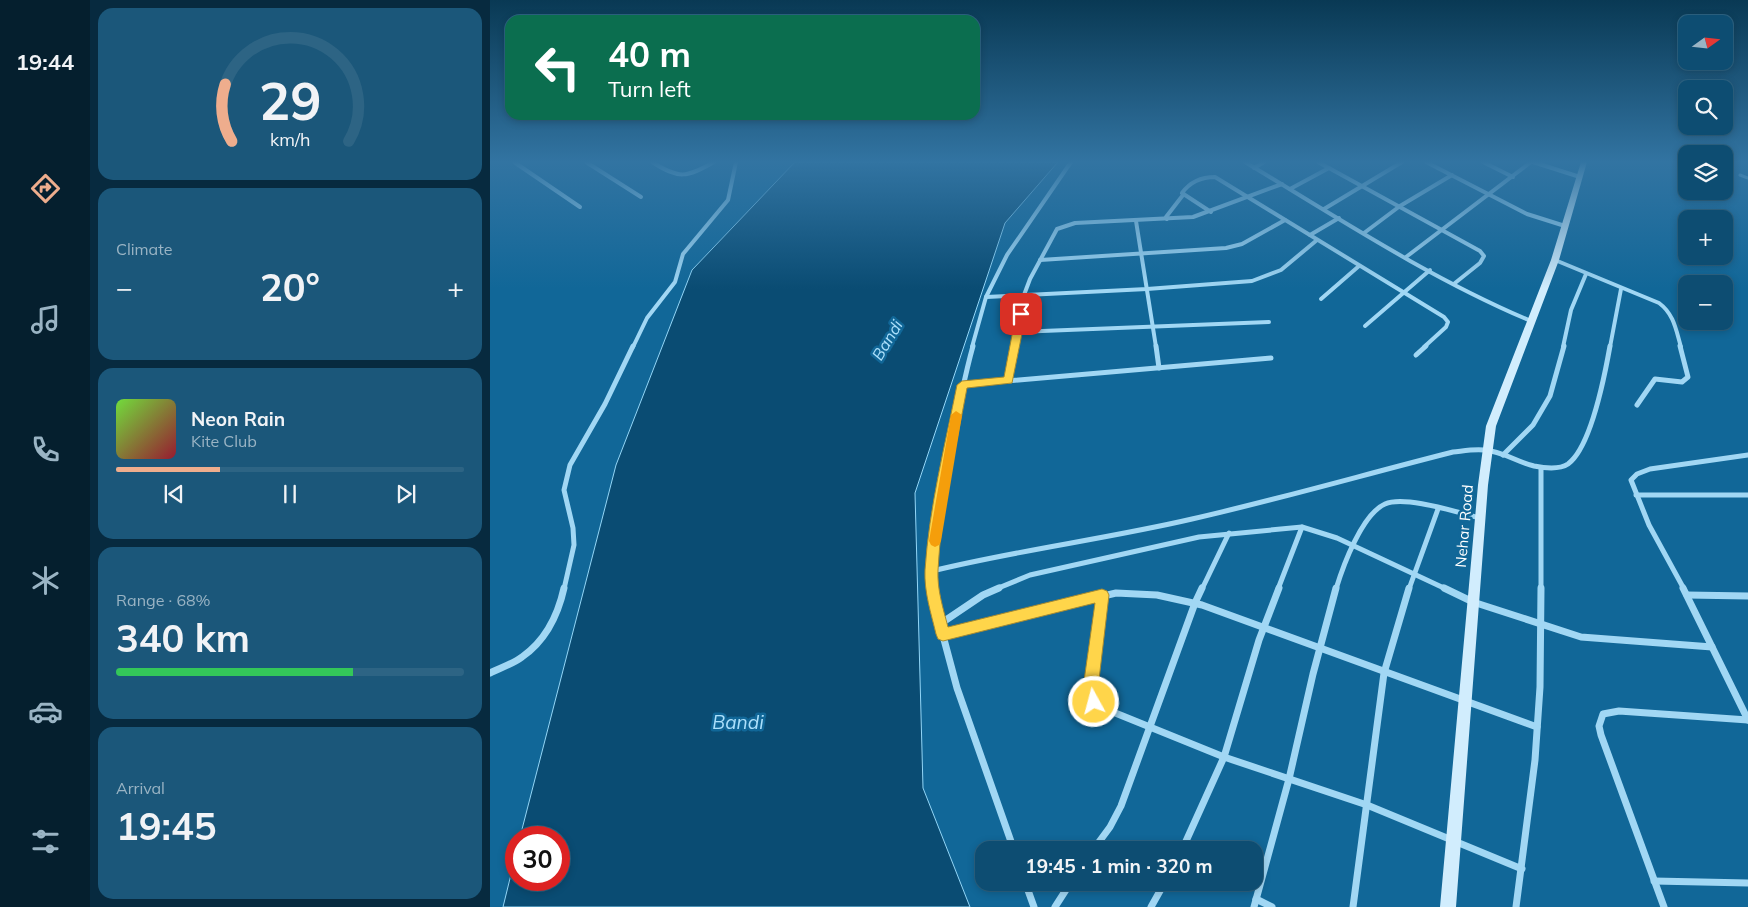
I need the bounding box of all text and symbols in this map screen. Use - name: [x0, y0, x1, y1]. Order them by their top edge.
- north arrow: [1678, 15, 1732, 70]
- map controls: [1678, 15, 1733, 330]
- text: 40 m: [608, 32, 691, 76]
- icon: left: [525, 35, 590, 100]
- text: 19:44: [16, 48, 74, 76]
- text: 29: [259, 68, 321, 133]
- text: Turn left: [608, 75, 691, 103]
- button: search: [1678, 80, 1733, 135]
- text: km/h: [270, 128, 310, 150]
- button: layers: [1678, 145, 1733, 200]
- icon: directions: [28, 171, 63, 206]
- button: +: [1678, 210, 1733, 265]
- text: Climate: [116, 239, 172, 259]
- text: 20°: [260, 263, 320, 311]
- text: −: [116, 270, 133, 305]
- text: +: [447, 270, 464, 305]
- button: −: [1678, 275, 1733, 330]
- pin: [1000, 293, 1042, 335]
- icon: arrive: [1007, 300, 1035, 328]
- icon: music: [28, 302, 63, 337]
- water label: Bandi: [867, 316, 907, 364]
- text: Neon Rain: [191, 407, 285, 431]
- text: Kite Club: [191, 431, 257, 451]
- icon: phone: [28, 432, 63, 467]
- icon: previous: [160, 480, 188, 508]
- icon: pause: [276, 480, 304, 508]
- icon: next: [392, 480, 420, 508]
- street label: Nehar Road: [1451, 484, 1477, 568]
- icon: climate: [28, 563, 63, 598]
- text: Range · 68%: [116, 590, 211, 610]
- text: 340 km: [116, 614, 250, 662]
- position arrow: [1067, 675, 1119, 727]
- icon: car: [28, 694, 63, 729]
- water label: Bandi: [712, 710, 764, 734]
- text: Arrival: [116, 778, 165, 798]
- text: 19:45: [116, 802, 217, 850]
- icon: filters: [28, 824, 63, 859]
- speed limit sign: 30: [505, 826, 570, 891]
- text: 19:45 · 1 min · 320 m: [1025, 854, 1213, 878]

